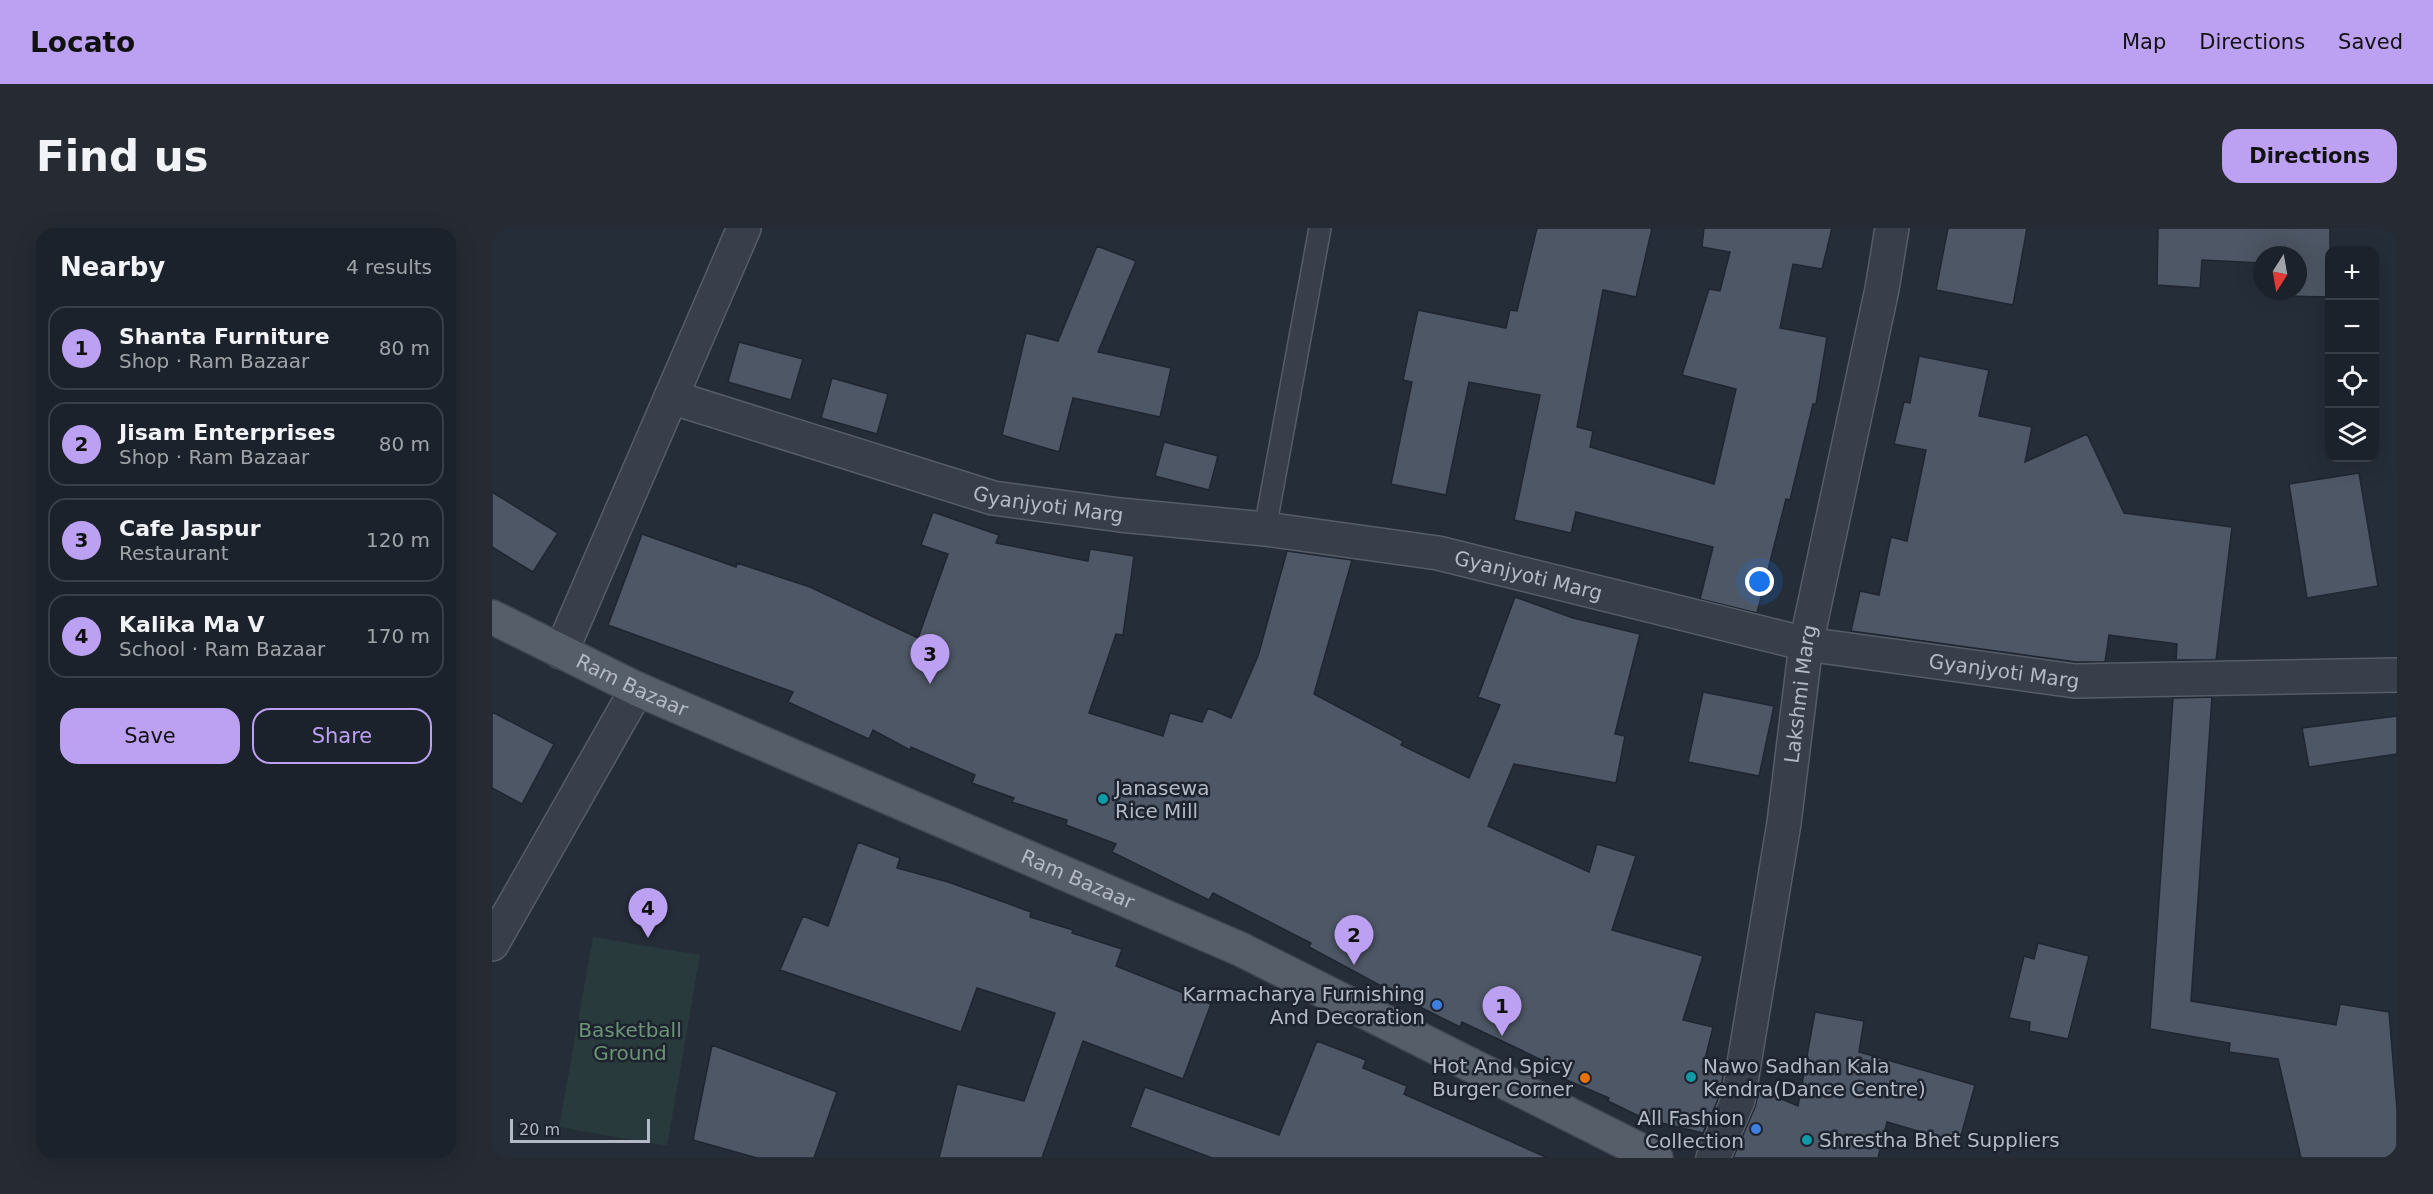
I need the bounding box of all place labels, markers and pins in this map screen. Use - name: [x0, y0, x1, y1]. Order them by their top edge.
- pin: 3: [910, 634, 950, 684]
- place label: Janasewa Rice Mill: [1113, 776, 1209, 823]
- marker: Janasewa Rice Mill: [1096, 792, 1110, 806]
- pin: 4: [628, 888, 668, 938]
- pin: 2: [1334, 916, 1374, 965]
- place label: Karmacharya Furnishing And Decoration: [1183, 982, 1425, 1029]
- pin: 1: [1482, 986, 1522, 1036]
- marker: Karmacharya Furnishing And Decoration: [1430, 998, 1444, 1012]
- place label: Hot And Spicy Burger Corner: [1432, 1054, 1574, 1101]
- place label: Nawo Sadhan Kala Kendra(Dance Centre): [1703, 1054, 1926, 1101]
- marker: Nawo Sadhan Kala Kendra(Dance Centre): [1684, 1070, 1698, 1084]
- marker: Hot And Spicy Burger Corner: [1578, 1071, 1592, 1085]
- place label: All Fashion Collection: [1637, 1106, 1744, 1153]
- marker: All Fashion Collection: [1749, 1122, 1763, 1136]
- place label: Shrestha Bhet Suppliers: [1819, 1128, 2060, 1152]
- marker: Shrestha Bhet Suppliers: [1800, 1133, 1814, 1147]

